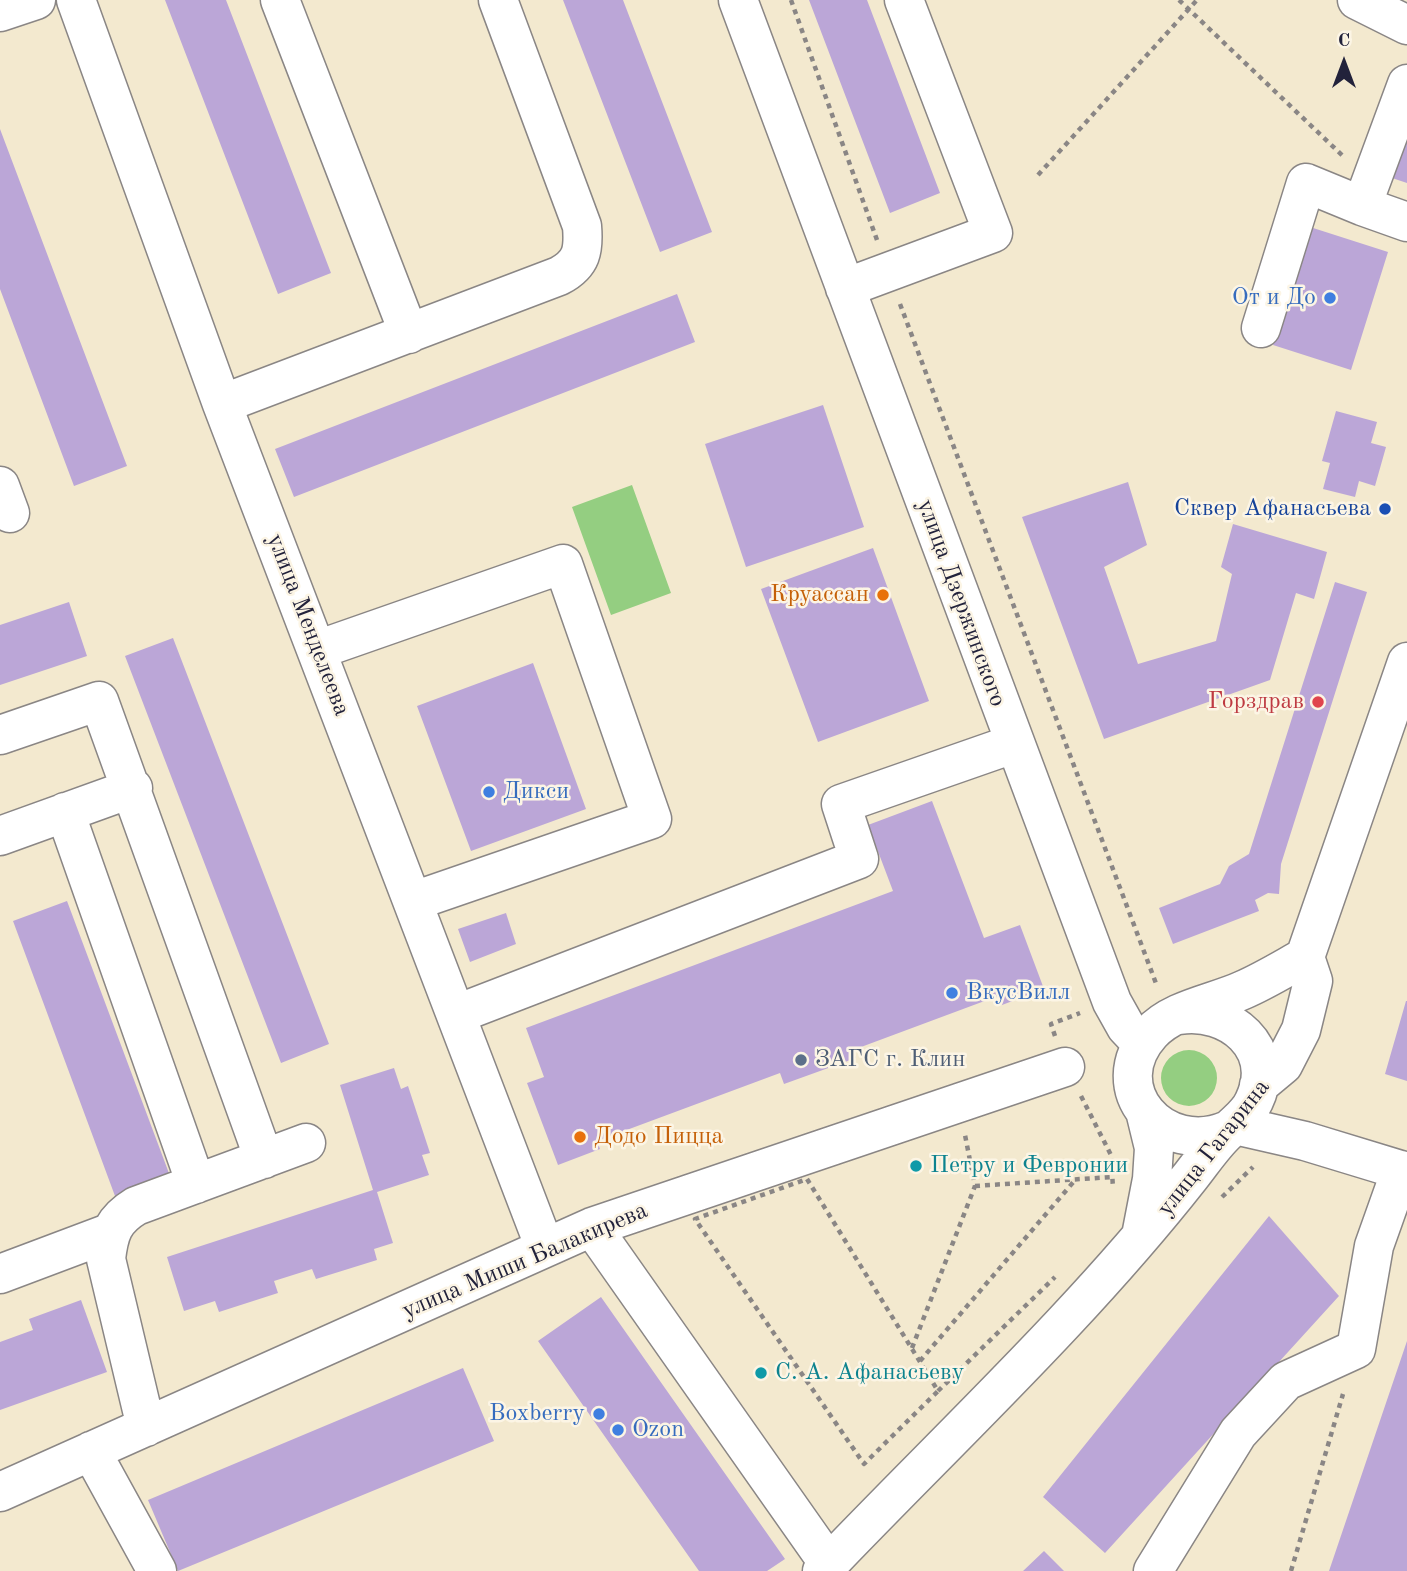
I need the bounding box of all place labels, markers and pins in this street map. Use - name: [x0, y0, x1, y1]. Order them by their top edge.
- place label: От и До: [1232, 284, 1316, 312]
- marker: От и До: [1322, 290, 1338, 306]
- place label: Сквер Афанасьева: [1174, 495, 1371, 523]
- marker: Сквер Афанасьева: [1377, 501, 1393, 517]
- place label: Круассан: [770, 581, 869, 609]
- marker: Круассан: [875, 587, 891, 603]
- place label: Горздрав: [1208, 688, 1304, 716]
- marker: Горздрав: [1310, 694, 1326, 710]
- place label: Дикси: [503, 778, 569, 806]
- marker: Дикси: [481, 784, 497, 800]
- place label: ВкусВилл: [966, 979, 1070, 1007]
- marker: ВкусВилл: [944, 985, 960, 1001]
- place label: ЗАГС г. Клин: [815, 1046, 965, 1074]
- marker: ЗАГС г. Клин: [793, 1052, 809, 1068]
- place label: Додо Пицца: [594, 1123, 723, 1151]
- marker: Додо Пицца: [572, 1129, 588, 1145]
- place label: Петру и Февронии: [930, 1152, 1128, 1180]
- marker: Петру и Февронии: [908, 1158, 924, 1174]
- place label: С. А. Афанасьеву: [775, 1359, 964, 1387]
- marker: С. А. Афанасьеву: [753, 1365, 769, 1381]
- place label: Boxberry: [489, 1400, 585, 1428]
- marker: Boxberry: [591, 1406, 607, 1422]
- place label: Ozon: [632, 1416, 684, 1444]
- marker: Ozon: [610, 1422, 626, 1438]

